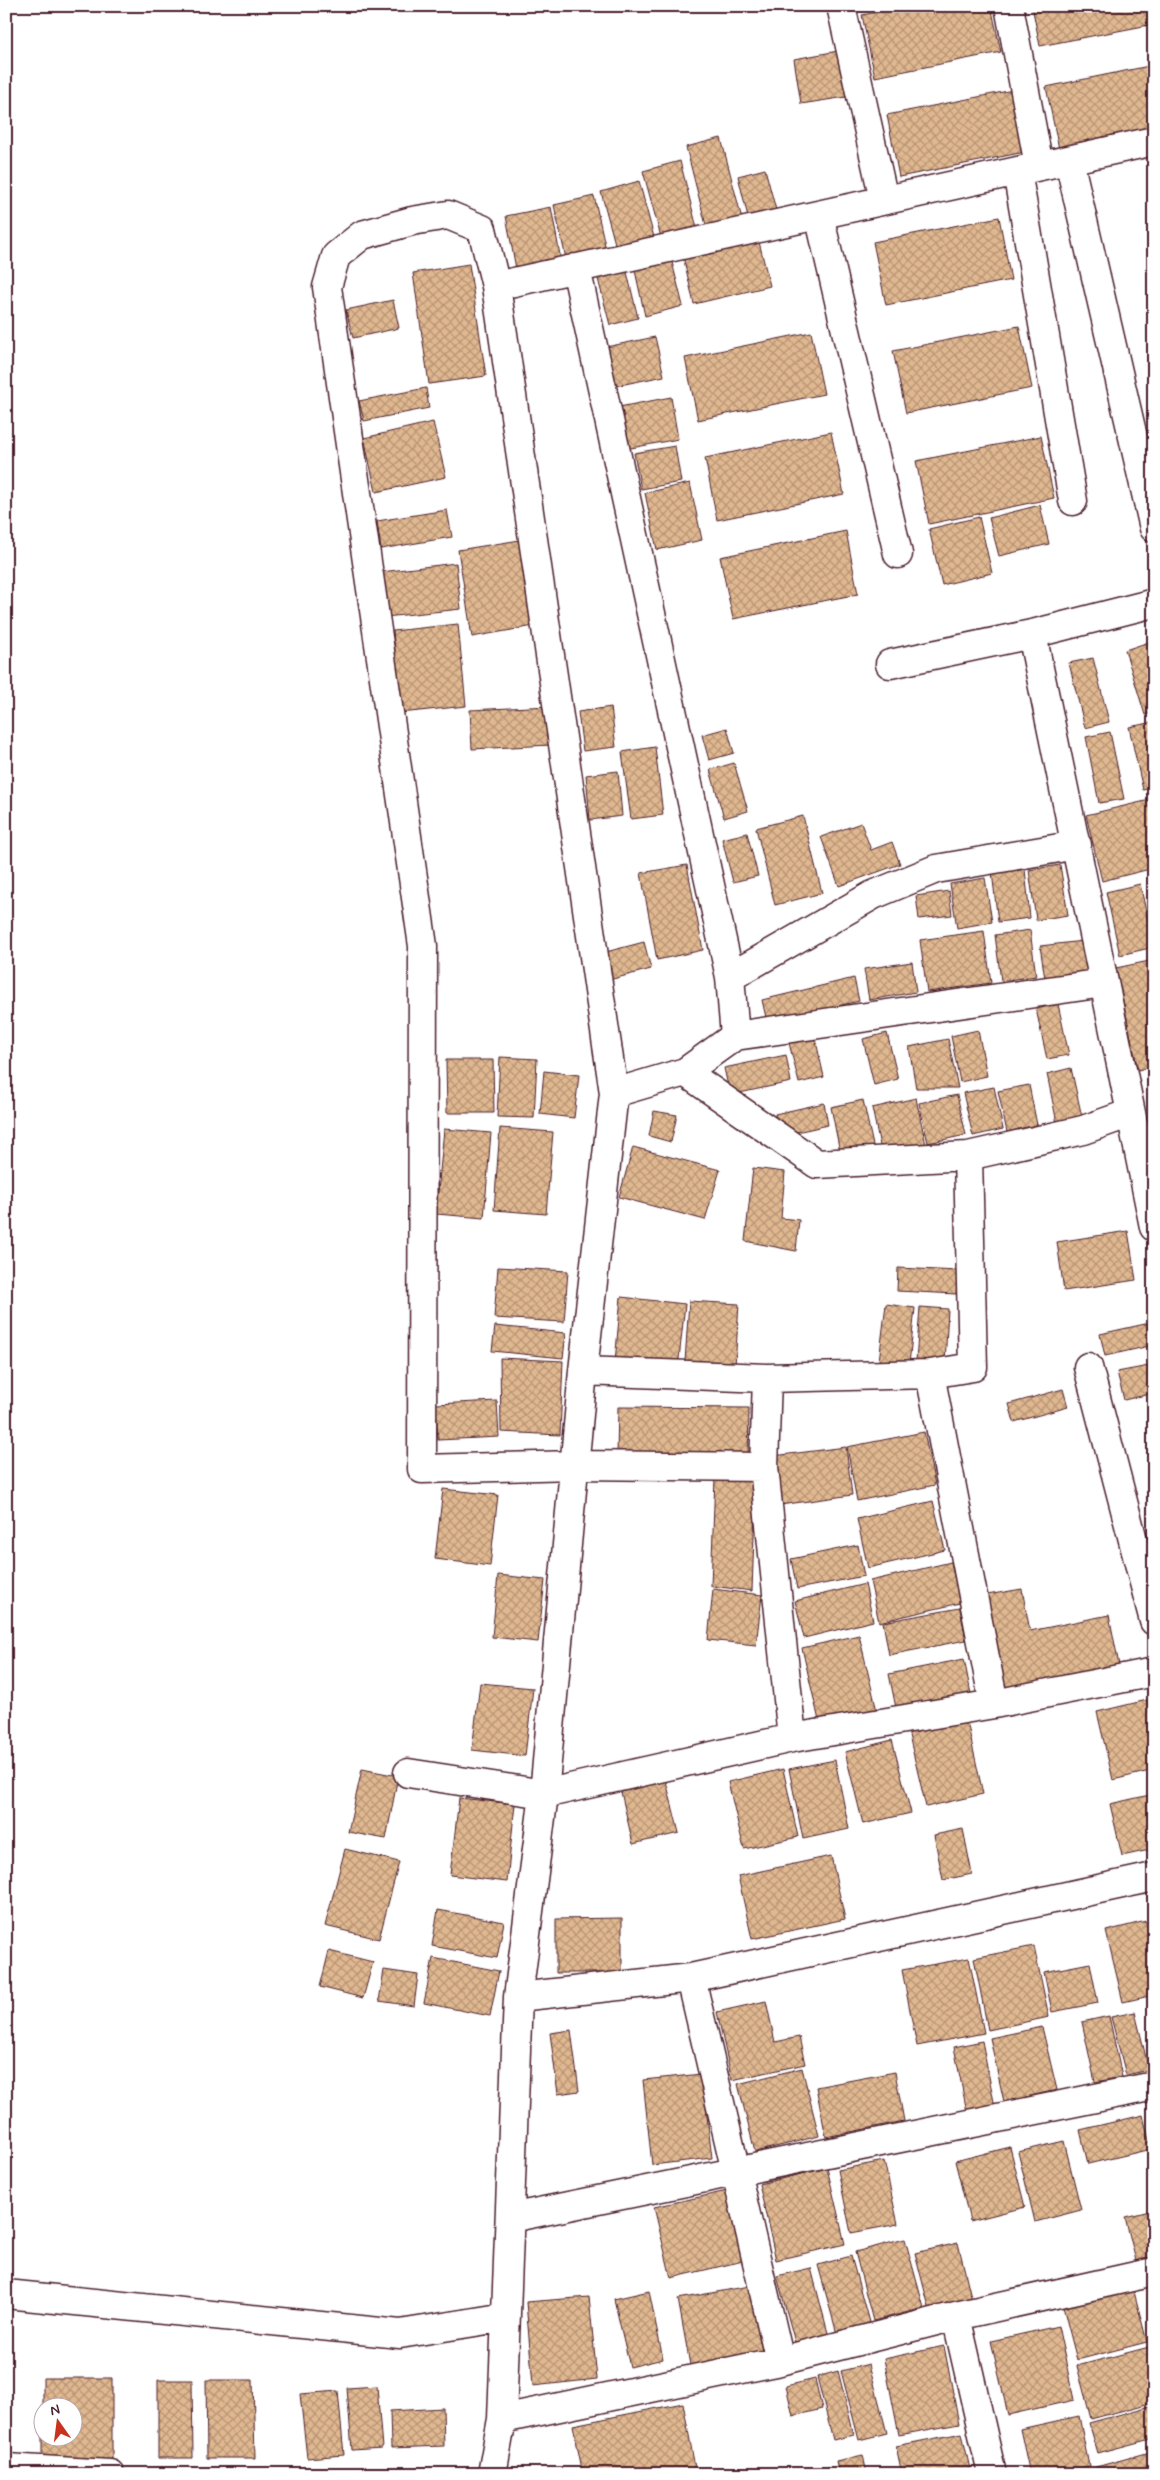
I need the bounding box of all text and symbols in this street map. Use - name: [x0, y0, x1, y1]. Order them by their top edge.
- north arrow: [32, 2398, 82, 2448]
- text: N: [48, 2400, 62, 2420]

